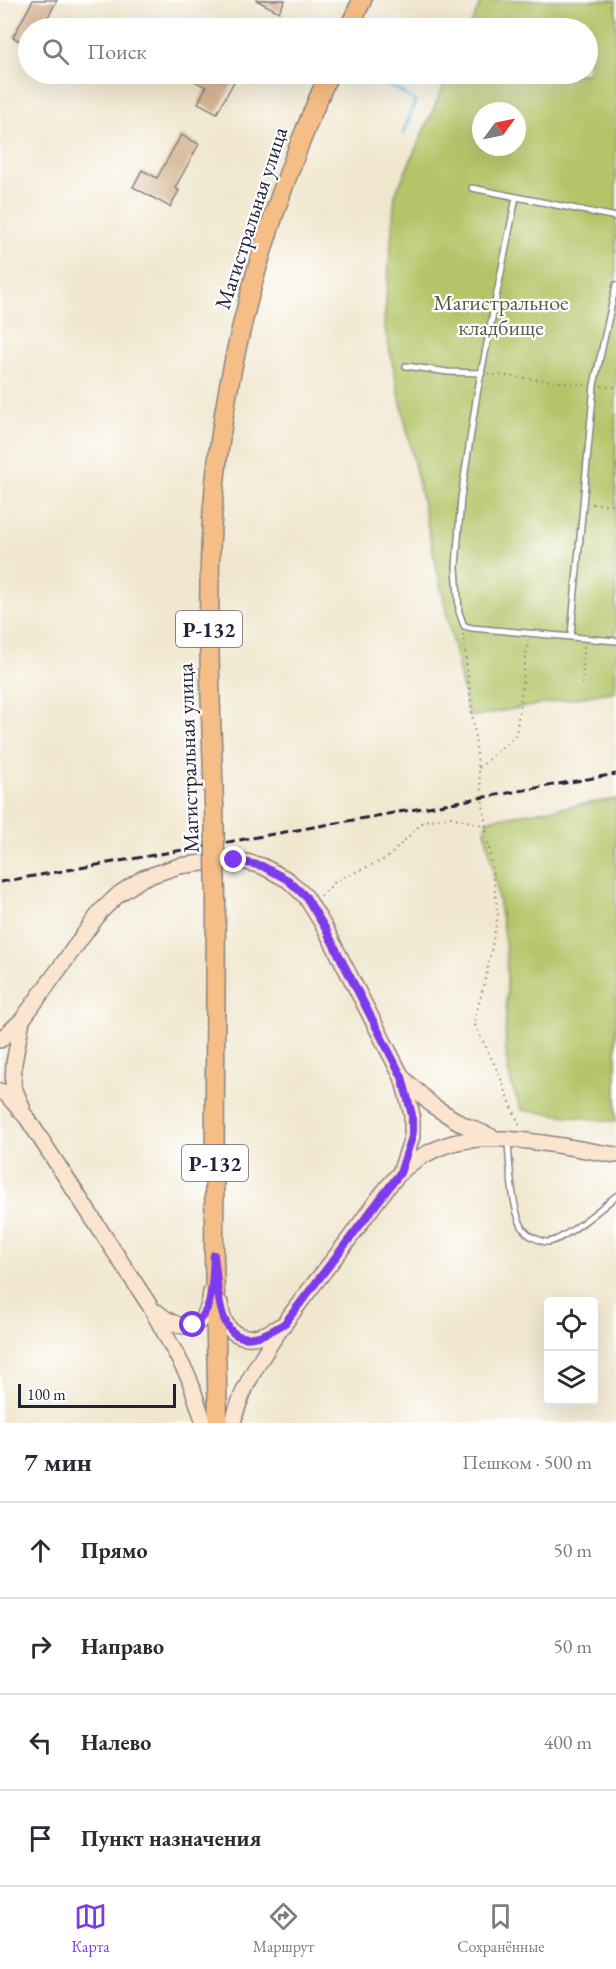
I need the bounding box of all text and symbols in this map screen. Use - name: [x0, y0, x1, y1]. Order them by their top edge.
- search box: [18, 18, 598, 84]
- icon: search: [39, 35, 72, 68]
- text: Поиск: [87, 37, 147, 66]
- north arrow: [472, 102, 526, 156]
- street label: Магистральная улица: [208, 123, 294, 313]
- park label: Магистральное кладбище: [433, 288, 569, 342]
- road number: Р-132: [176, 611, 242, 647]
- street label: Магистральная улица: [170, 662, 206, 854]
- route end: [220, 846, 246, 872]
- road number: Р-132: [182, 1145, 248, 1181]
- map controls: [544, 1297, 598, 1405]
- button: locate: [544, 1297, 598, 1351]
- route start: [179, 1311, 205, 1337]
- button: layers: [544, 1351, 598, 1405]
- scale bar: [18, 1381, 176, 1408]
- text: 100 m: [27, 1384, 66, 1405]
- text: 7 мин: [24, 1445, 92, 1479]
- text: Пешком · 500 m: [462, 1449, 592, 1475]
- icon: ahead: [24, 1534, 57, 1567]
- text: Прямо: [81, 1536, 148, 1565]
- text: 50 m: [553, 1537, 592, 1563]
- icon: right: [24, 1630, 57, 1663]
- text: Направо: [81, 1632, 164, 1661]
- text: 50 m: [553, 1633, 592, 1659]
- icon: left: [24, 1726, 57, 1759]
- text: Налево: [81, 1728, 151, 1757]
- text: 400 m: [544, 1729, 592, 1755]
- icon: arrive: [24, 1822, 57, 1855]
- text: Пункт назначения: [81, 1824, 261, 1853]
- tab: Карта: [72, 1900, 110, 1957]
- tab: Маршрут: [253, 1900, 314, 1957]
- tab: Сохранённые: [457, 1900, 544, 1957]

